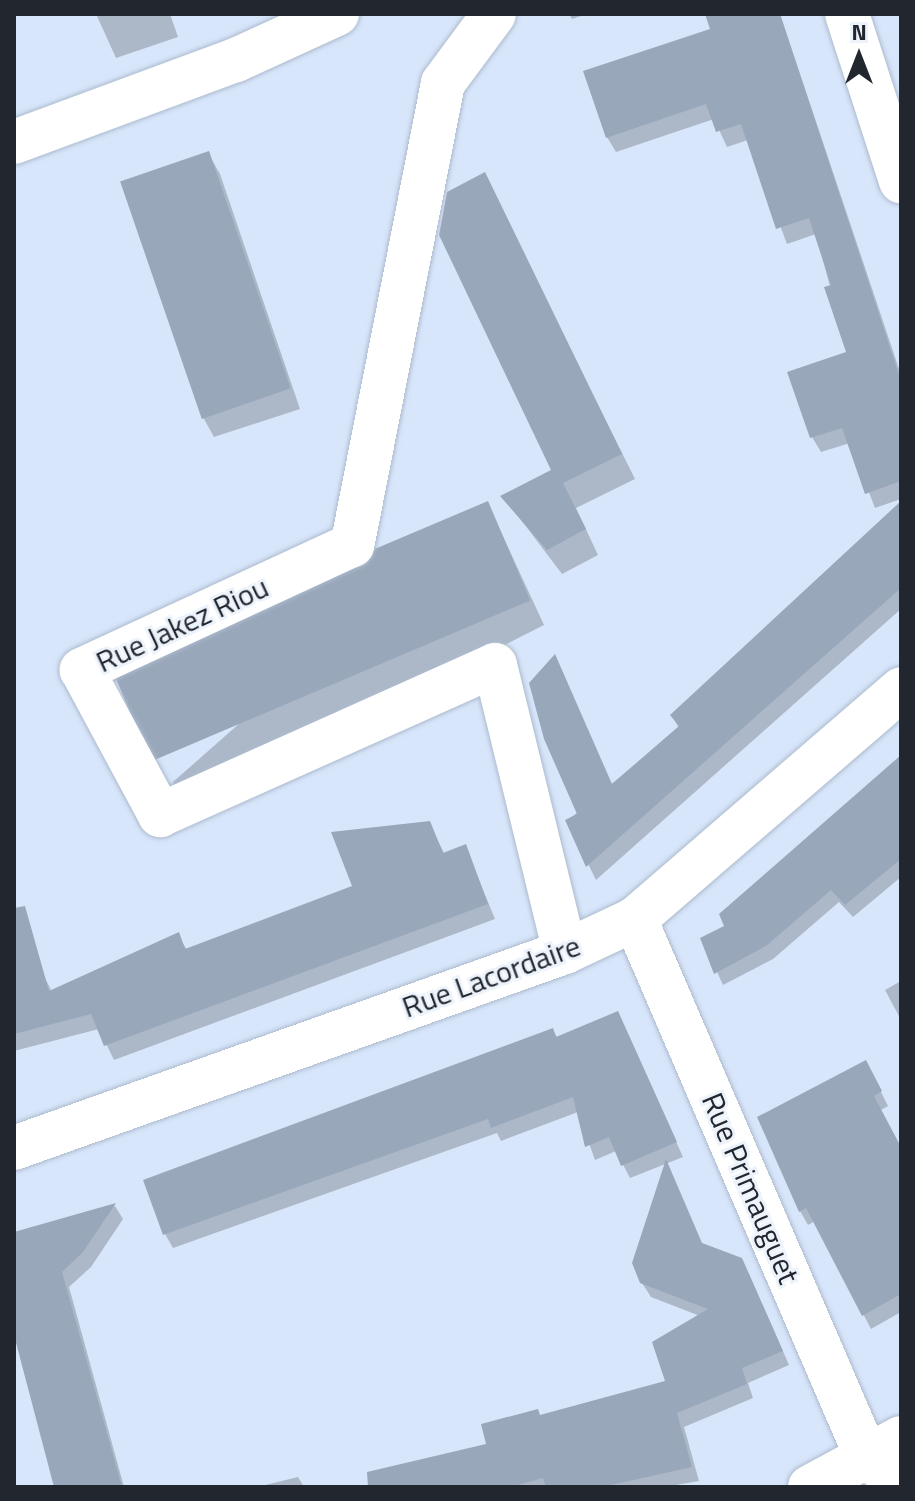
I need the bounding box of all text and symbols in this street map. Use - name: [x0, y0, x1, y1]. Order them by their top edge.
- text: N: [851, 15, 867, 49]
- north arrow: [819, 16, 899, 96]
- street label: Rue Jakez Riou: [90, 568, 274, 680]
- street label: Rue Lacordaire: [397, 927, 585, 1025]
- street label: Rue Primauguet: [695, 1087, 807, 1289]

